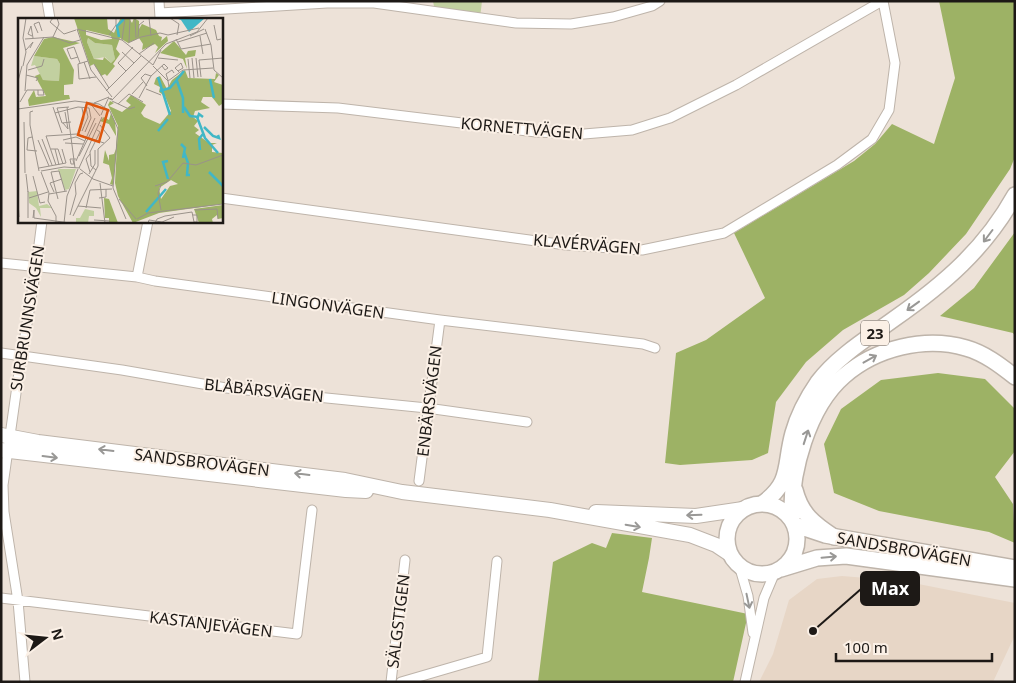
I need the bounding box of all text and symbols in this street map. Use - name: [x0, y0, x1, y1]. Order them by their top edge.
- inset map: [18, 18, 222, 222]
- street label: KORNETTVÄGEN: [460, 112, 584, 144]
- street label: KLAVÉRVÄGEN: [532, 228, 642, 260]
- one-way arrow: [983, 229, 994, 242]
- street label: SURBRUNNSVÄGEN: [5, 244, 49, 392]
- street label: LINGONVÄGEN: [270, 286, 386, 324]
- one-way arrow: [907, 300, 920, 311]
- road number: 23: [861, 320, 889, 346]
- street label: ENBÄRSVÄGEN: [411, 344, 447, 458]
- one-way arrow: [862, 354, 877, 364]
- street label: BLÅBÄRSVÄGEN: [203, 373, 325, 407]
- one-way arrow: [802, 430, 812, 446]
- street label: SANDSBROVÄGEN: [133, 443, 271, 481]
- one-way arrow: [99, 445, 115, 455]
- one-way arrow: [41, 452, 57, 462]
- one-way arrow: [295, 469, 311, 479]
- one-way arrow: [687, 511, 703, 520]
- one-way arrow: [624, 521, 640, 531]
- street label: SANDSBROVÄGEN: [835, 526, 973, 572]
- one-way arrow: [820, 552, 836, 562]
- callout: Max: [861, 572, 919, 605]
- street label: SÄLGSTIGEN: [381, 573, 415, 669]
- text: Max: [871, 576, 910, 600]
- one-way arrow: [744, 593, 754, 609]
- street label: KASTANJEVÄGEN: [148, 606, 274, 642]
- north arrow: [20, 613, 70, 663]
- text: N: [47, 626, 69, 642]
- scale bar: [836, 630, 992, 662]
- text: 100 m: [844, 637, 888, 657]

